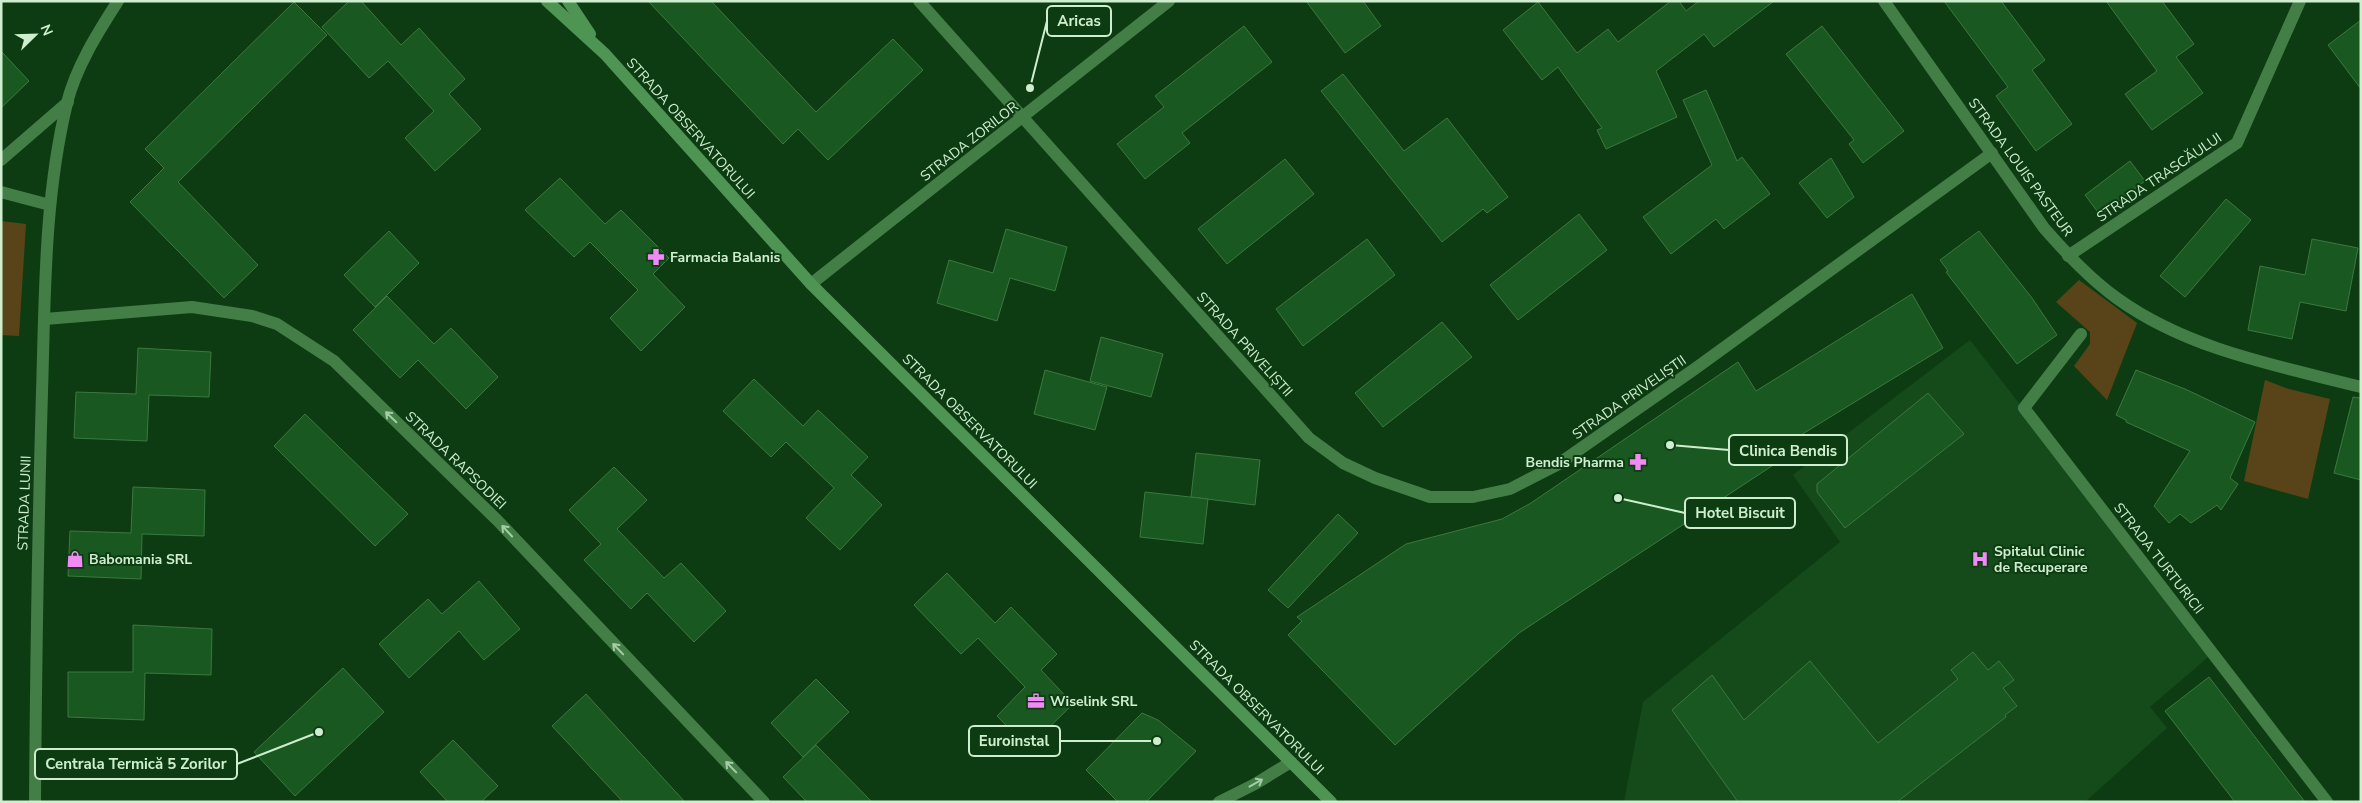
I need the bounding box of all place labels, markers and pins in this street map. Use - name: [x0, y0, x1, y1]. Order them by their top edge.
- callout: Aricas: [1047, 6, 1111, 36]
- pharmacy icon: Farmacia Balanis: [646, 247, 666, 267]
- place label: Farmacia Balanis: [670, 248, 780, 267]
- callout: Clinica Bendis: [1729, 435, 1847, 465]
- pharmacy icon: Bendis Pharma: [1628, 452, 1648, 472]
- place label: Bendis Pharma: [1526, 453, 1624, 472]
- callout: Hotel Biscuit: [1685, 498, 1795, 528]
- place label: Spitalul Clinic de Recuperare: [1994, 542, 2088, 577]
- shop icon: Babomania SRL: [65, 549, 85, 569]
- hospital icon: Spitalul Clinic de Recuperare: [1970, 549, 1990, 569]
- place label: Babomania SRL: [89, 550, 192, 569]
- office icon: Wiselink SRL: [1026, 691, 1046, 711]
- place label: Wiselink SRL: [1050, 692, 1138, 711]
- callout: Euroinstal: [969, 726, 1060, 756]
- callout: Centrala Termică 5 Zorilor: [35, 749, 237, 779]

